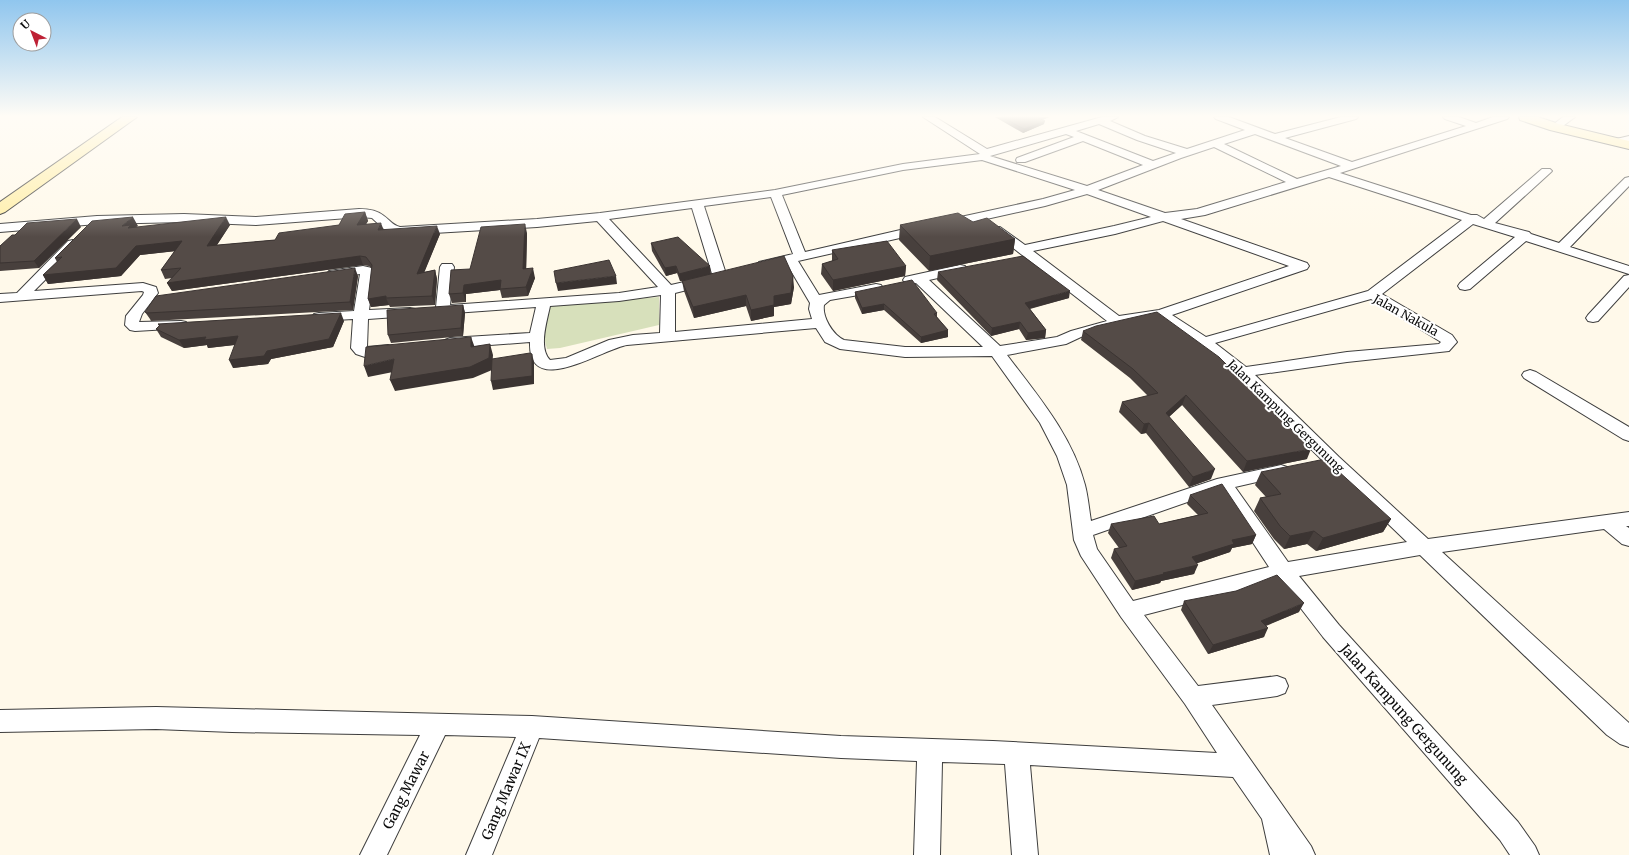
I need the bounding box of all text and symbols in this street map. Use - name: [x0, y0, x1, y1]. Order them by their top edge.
- north arrow: [12, 12, 52, 52]
- text: U: [18, 16, 34, 33]
- street label: Jalan Nakula: [1370, 290, 1442, 339]
- street label: Jalan Kampung Gergunung: [1224, 356, 1348, 476]
- street label: Jalan Kampung Gergunung: [1336, 639, 1472, 788]
- street label: Gang Mawar IX: [477, 740, 535, 842]
- street label: Gang Mawar: [379, 748, 433, 832]

